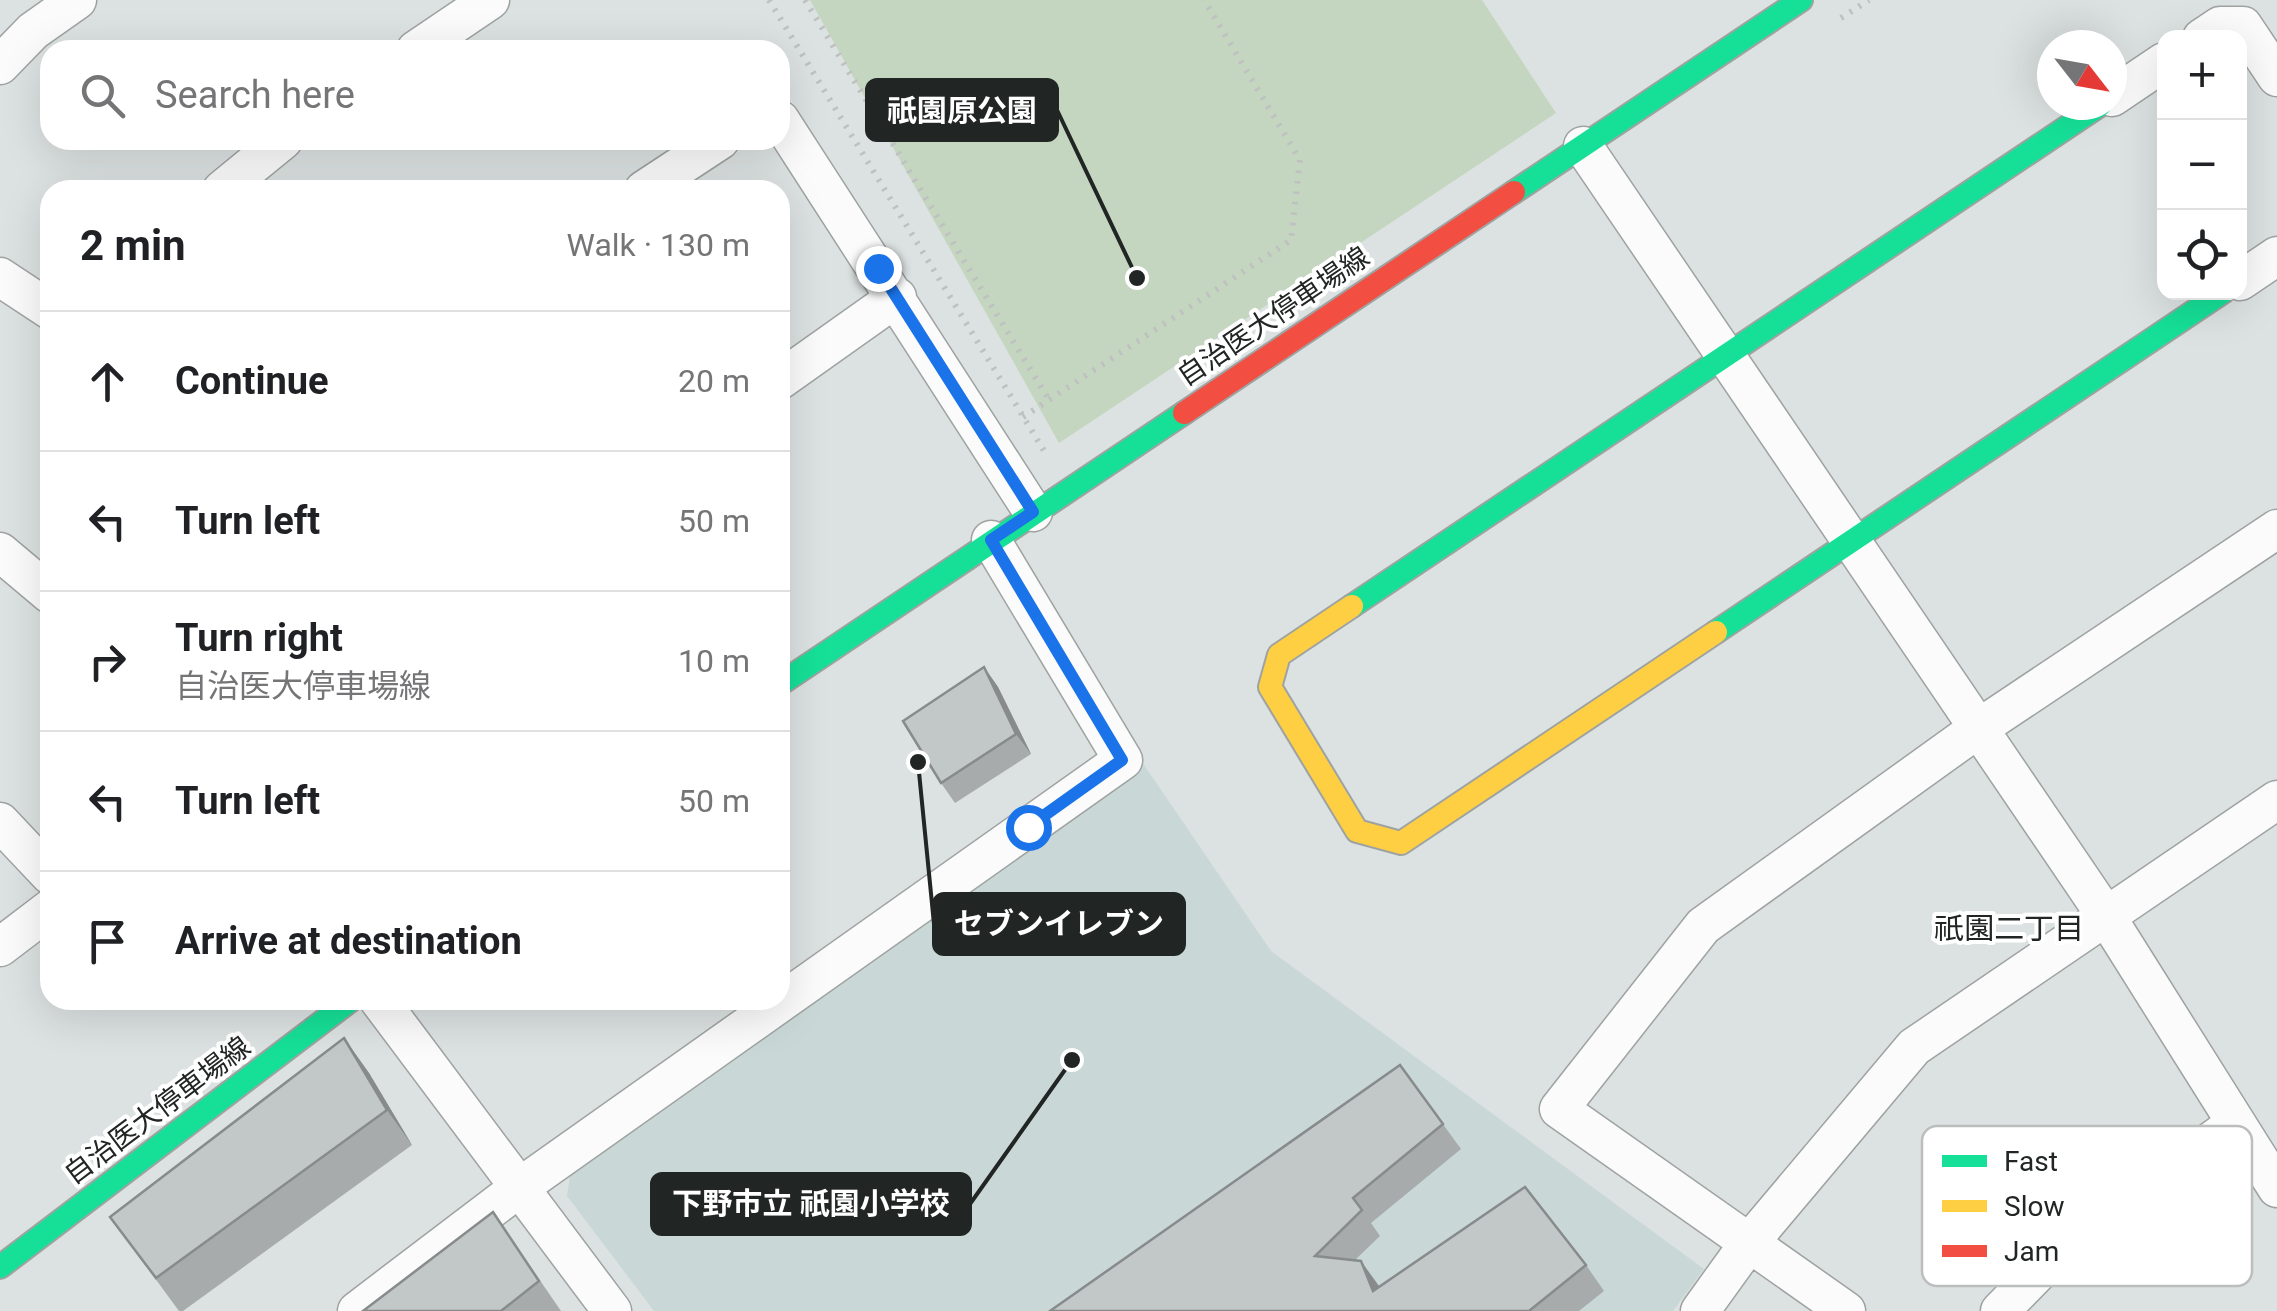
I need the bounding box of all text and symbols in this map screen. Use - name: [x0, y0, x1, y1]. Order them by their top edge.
- north arrow: [2037, 30, 2127, 120]
- map controls: [2157, 30, 2247, 300]
- button: +: [2157, 30, 2247, 120]
- search box: [40, 40, 790, 150]
- icon: search: [75, 68, 130, 123]
- text: Search here: [155, 73, 355, 117]
- callout: 祇園原公園: [867, 80, 1057, 140]
- text: 祇園原公園: [887, 93, 1037, 128]
- button: −: [2157, 120, 2247, 210]
- button: locate: [2157, 210, 2247, 300]
- text: 2 min: [80, 221, 186, 270]
- text: Walk · 130 m: [567, 226, 750, 264]
- street label: 自治医大停車場線: [1171, 240, 1375, 393]
- route end: [856, 246, 902, 292]
- icon: ahead: [80, 354, 135, 409]
- text: Continue: [175, 359, 329, 403]
- text: 20 m: [678, 362, 750, 400]
- icon: left: [80, 494, 135, 549]
- text: Turn left: [175, 499, 320, 543]
- text: 50 m: [678, 502, 750, 540]
- text: Turn right: [175, 616, 343, 660]
- icon: right: [80, 634, 135, 689]
- text: 10 m: [678, 642, 750, 680]
- text: 自治医大停車場線: [175, 667, 431, 705]
- icon: left: [80, 774, 135, 829]
- text: Turn left: [175, 779, 320, 823]
- text: 50 m: [678, 782, 750, 820]
- route start: [1006, 805, 1052, 851]
- callout: セブンイレブン: [934, 894, 1184, 954]
- text: セブンイレブン: [954, 906, 1164, 941]
- district label: 祇園二丁目: [1934, 911, 2084, 946]
- icon: arrive: [80, 914, 135, 969]
- text: Arrive at destination: [175, 919, 522, 963]
- street label: 自治医大停車場線: [58, 1030, 257, 1191]
- legend: [1922, 1126, 2252, 1286]
- text: Fast: [2004, 1145, 2058, 1178]
- callout: 下野市立 祇園小学校: [652, 1174, 970, 1234]
- text: 下野市立 祇園小学校: [672, 1186, 950, 1221]
- text: Slow: [2004, 1190, 2064, 1223]
- text: Jam: [2004, 1235, 2059, 1268]

